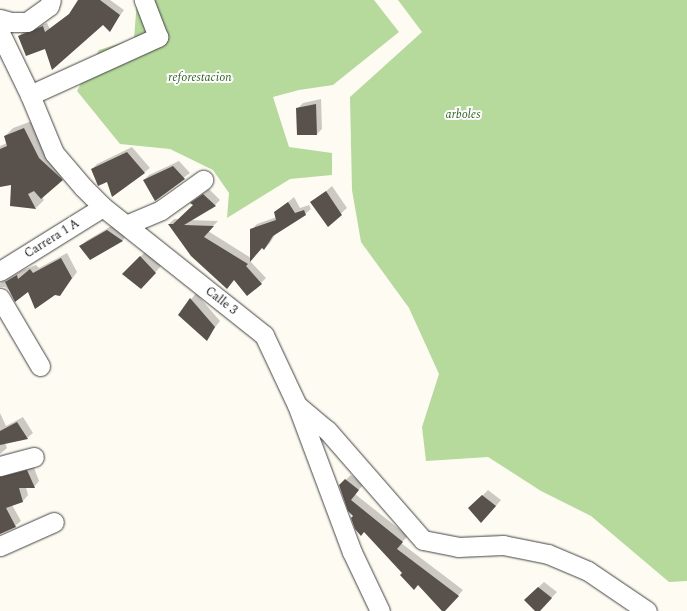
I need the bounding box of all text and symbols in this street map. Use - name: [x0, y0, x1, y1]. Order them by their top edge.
- park label: reforestacion: [168, 71, 232, 85]
- park label: arboles: [446, 108, 480, 122]
- street label: Carrera 1 A: [22, 217, 82, 261]
- street label: Calle 3: [202, 284, 240, 318]

